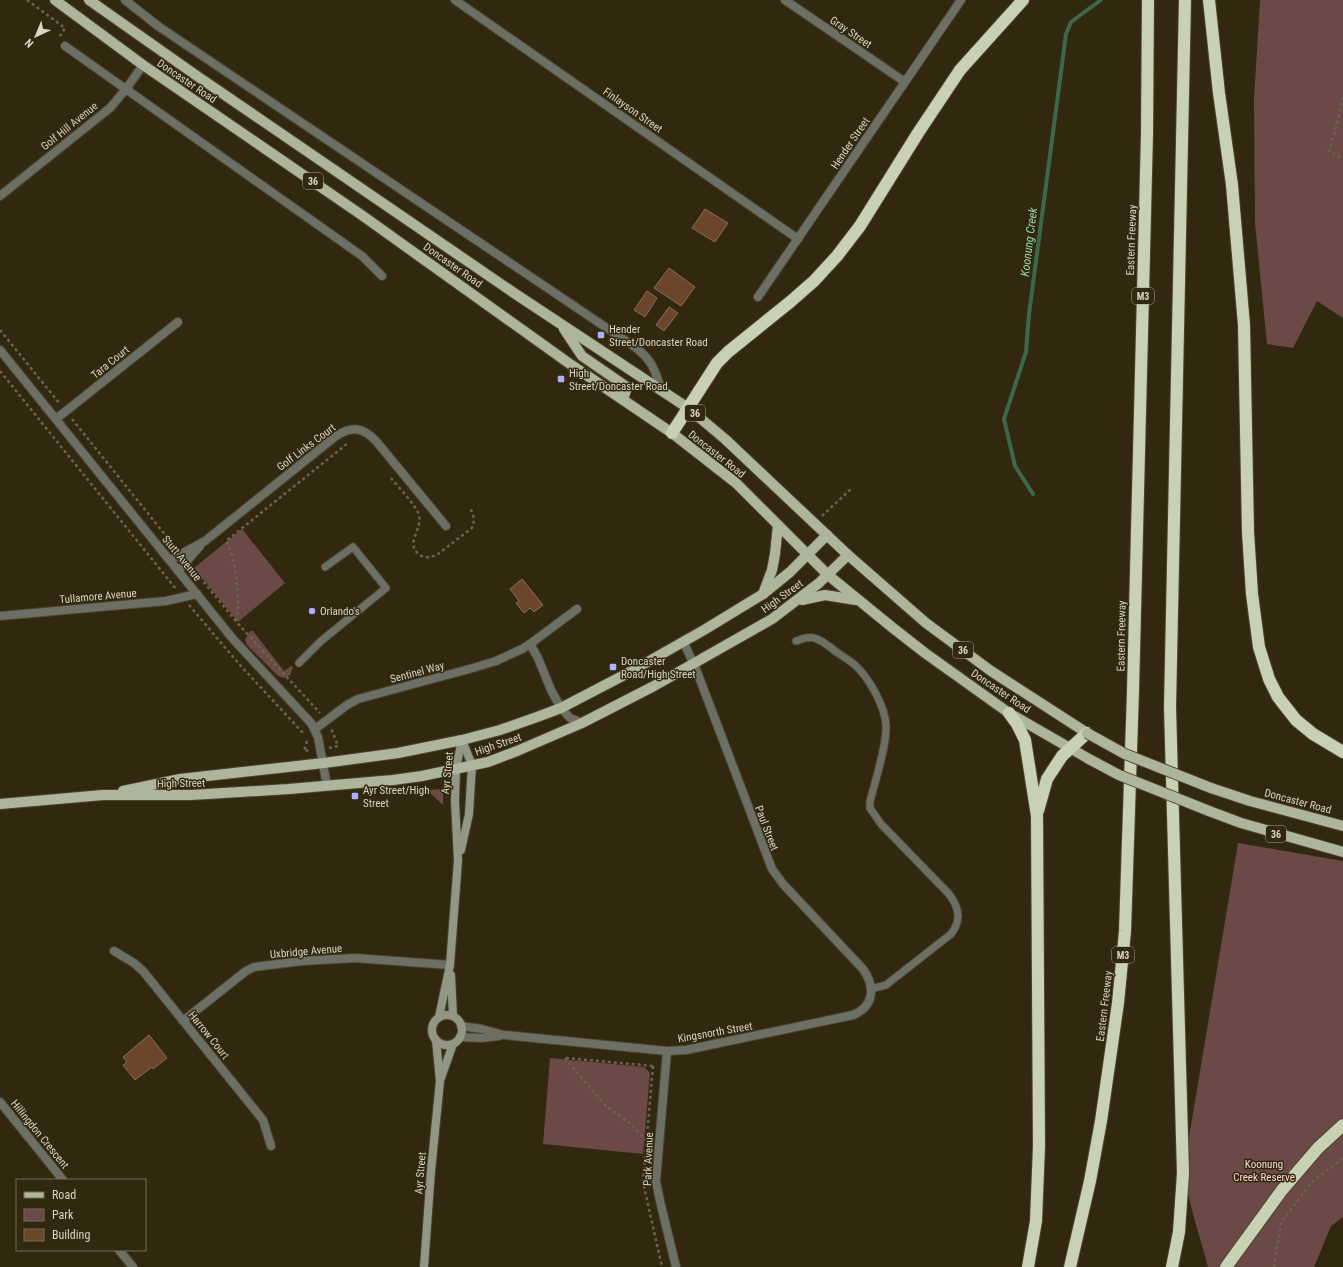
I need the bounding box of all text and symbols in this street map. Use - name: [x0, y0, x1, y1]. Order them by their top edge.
- street label: Gray Street: [827, 14, 874, 51]
- north arrow: [16, 16, 56, 56]
- text: N: [22, 36, 36, 50]
- street label: Doncaster Road: [155, 57, 219, 106]
- street label: Finlayson Street: [600, 85, 665, 136]
- street label: Golf Hill Avenue: [38, 100, 100, 153]
- street label: Hender Street: [828, 115, 872, 172]
- road number: 36: [303, 173, 323, 189]
- street label: Eastern Freeway: [1124, 204, 1139, 276]
- water label: Koonung Creek: [1018, 206, 1040, 277]
- street label: Doncaster Road: [421, 240, 485, 290]
- road number: M3: [1132, 288, 1154, 304]
- place label: Hender Street/Doncaster Road: [609, 323, 708, 349]
- marker: Hender Street/Doncaster Road: [596, 330, 606, 340]
- street label: Tara Court: [89, 343, 132, 382]
- place label: High Street/Doncaster Road: [569, 367, 668, 393]
- marker: High Street/Doncaster Road: [556, 374, 566, 384]
- road number: 36: [685, 405, 705, 421]
- street label: Golf Links Court: [274, 421, 338, 474]
- street label: Doncaster Road: [686, 428, 748, 481]
- street label: Stutt Avenue: [159, 533, 204, 584]
- street label: High Street: [759, 577, 806, 616]
- street label: Tullamore Avenue: [59, 587, 137, 606]
- street label: Eastern Freeway: [1114, 600, 1129, 672]
- place label: Orlando's: [320, 605, 360, 618]
- marker: Orlando's: [307, 606, 317, 616]
- road number: 36: [953, 642, 973, 658]
- place label: Doncaster Road/High Street: [621, 655, 696, 681]
- street label: Sentinel Way: [389, 659, 446, 686]
- marker: Doncaster Road/High Street: [608, 662, 618, 672]
- street label: Doncaster Road: [969, 667, 1033, 716]
- street label: High Street: [473, 730, 523, 758]
- street label: Ayr Street: [439, 751, 456, 795]
- street label: High Street: [157, 777, 205, 790]
- place label: Ayr Street/High Street: [363, 784, 429, 810]
- street label: Doncaster Road: [1263, 786, 1333, 817]
- marker: Ayr Street/High Street: [350, 791, 360, 801]
- street label: Paul Street: [752, 804, 781, 853]
- road number: 36: [1266, 826, 1286, 842]
- street label: Uxbridge Avenue: [269, 942, 343, 961]
- road number: M3: [1112, 947, 1134, 963]
- street label: Eastern Freeway: [1094, 970, 1115, 1042]
- street label: Harrow Court: [185, 1009, 232, 1062]
- street label: Kingsnorth Street: [677, 1020, 753, 1045]
- street label: Hillingdon Crescent: [8, 1097, 71, 1171]
- street label: Park Avenue: [641, 1132, 656, 1186]
- street label: Ayr Street: [412, 1151, 429, 1195]
- park label: Koonung Creek Reserve: [1233, 1158, 1295, 1184]
- legend: [16, 1179, 146, 1251]
- text: Road: [52, 1188, 76, 1202]
- text: Park: [52, 1208, 74, 1222]
- text: Building: [52, 1228, 90, 1242]

